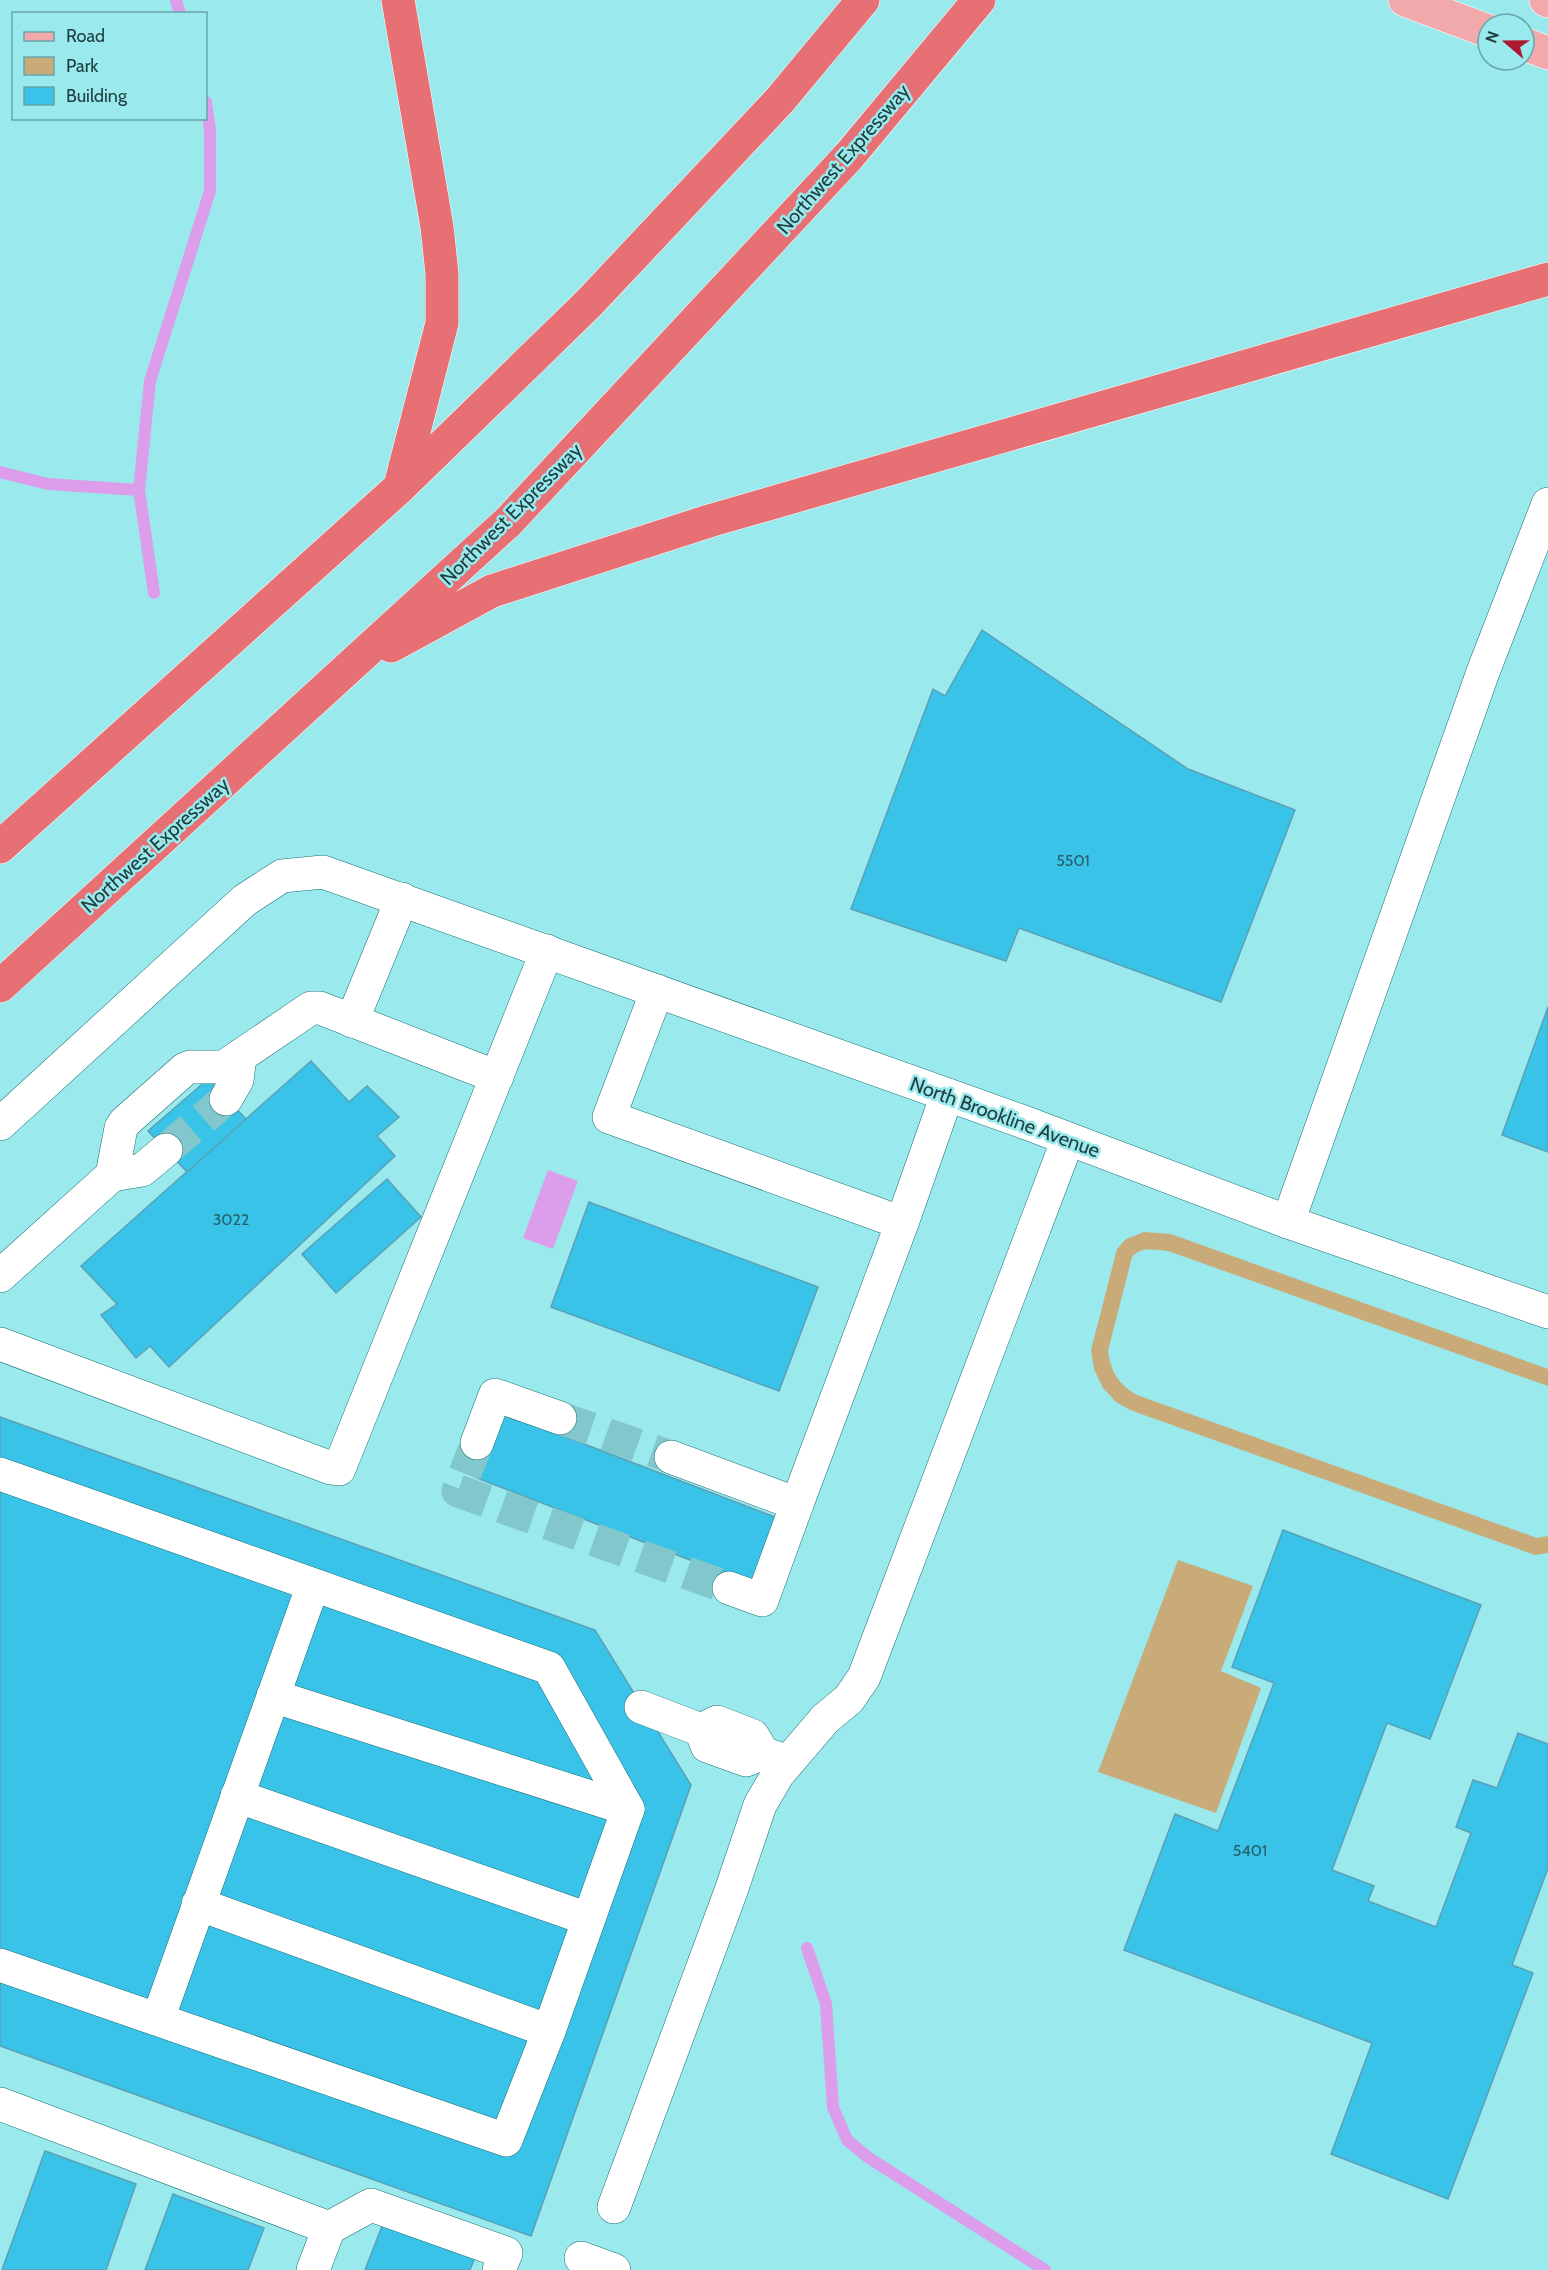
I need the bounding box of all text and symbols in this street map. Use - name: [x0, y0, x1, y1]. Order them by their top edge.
- legend: [12, 12, 207, 120]
- north arrow: [1476, 12, 1536, 72]
- text: Road: [66, 25, 105, 47]
- text: N: [1482, 28, 1503, 46]
- text: Park: [66, 55, 99, 77]
- street label: Northwest Expressway: [771, 79, 915, 239]
- text: Building: [66, 85, 128, 107]
- street label: Northwest Expressway: [435, 438, 587, 590]
- street label: Northwest Expressway: [76, 772, 234, 918]
- house number: 5501: [1056, 851, 1090, 870]
- street label: North Brookline Avenue: [907, 1071, 1103, 1163]
- house number: 3022: [213, 1210, 249, 1229]
- house number: 5401: [1233, 1841, 1267, 1860]

